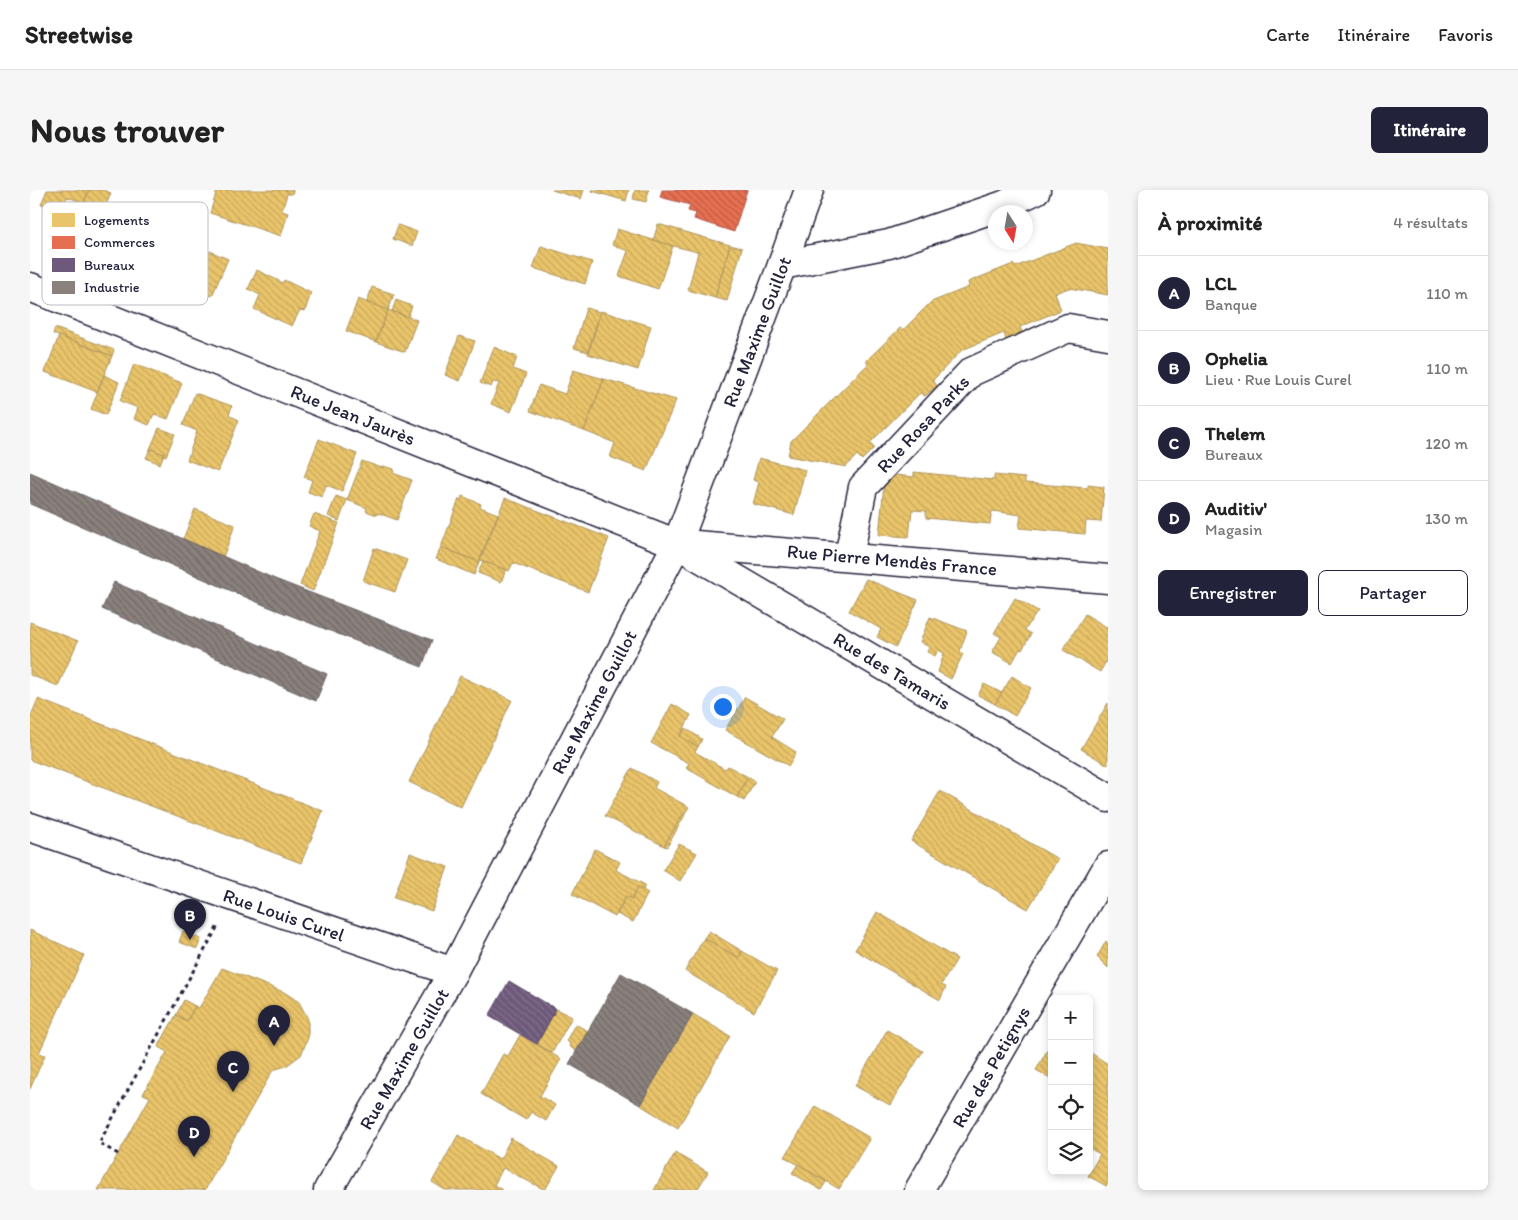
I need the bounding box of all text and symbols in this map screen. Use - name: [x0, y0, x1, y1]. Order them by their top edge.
- text: Streetwise: [25, 20, 133, 49]
- text: Carte: [1266, 24, 1310, 46]
- text: Itinéraire: [1338, 24, 1410, 46]
- text: Favoris: [1438, 24, 1493, 46]
- button: Itinéraire: [1371, 107, 1488, 153]
- text: Nous trouver: [30, 109, 224, 151]
- legend: [42, 202, 208, 305]
- north arrow: [988, 205, 1033, 250]
- text: À proximité: [1158, 210, 1263, 235]
- text: Logements: [84, 212, 150, 229]
- text: 4 résultats: [1393, 213, 1468, 232]
- text: Commerces: [84, 234, 155, 251]
- street label: Rue Maxime Guillot: [718, 253, 796, 411]
- text: Bureaux: [84, 257, 135, 274]
- text: LCL: [1205, 272, 1236, 295]
- text: Industrie: [84, 279, 140, 296]
- text: A: [1169, 284, 1179, 303]
- text: 110 m: [1426, 284, 1468, 303]
- text: Banque: [1205, 295, 1257, 314]
- text: Ophelia: [1205, 347, 1268, 370]
- text: B: [1169, 359, 1179, 378]
- text: 110 m: [1426, 359, 1468, 378]
- street label: Rue Rosa Parks: [872, 370, 974, 478]
- text: Lieu · Rue Louis Curel: [1205, 370, 1352, 389]
- street label: Rue Jean Jaurès: [287, 380, 419, 450]
- text: Thelem: [1205, 422, 1265, 445]
- text: C: [1169, 434, 1179, 453]
- text: 120 m: [1425, 434, 1468, 453]
- text: Bureaux: [1205, 445, 1263, 464]
- text: Auditiv': [1205, 497, 1267, 520]
- text: D: [1169, 509, 1179, 528]
- text: 130 m: [1425, 509, 1468, 528]
- text: Magasin: [1205, 520, 1262, 539]
- street label: Rue Pierre Mendès France: [786, 539, 998, 581]
- button: Enregistrer: [1158, 570, 1308, 616]
- button: Partager: [1318, 570, 1468, 616]
- street label: Rue Maxime Guillot: [546, 626, 642, 778]
- street label: Rue des Tamaris: [829, 627, 955, 715]
- your location: [710, 694, 736, 720]
- street label: Rue Louis Curel: [220, 883, 348, 947]
- pin: B: [174, 899, 206, 940]
- street label: Rue Maxime Guillot: [354, 984, 454, 1134]
- map controls: [1048, 995, 1093, 1175]
- button: +: [1048, 995, 1093, 1040]
- street label: Rue des Petignys: [947, 1002, 1035, 1132]
- pin: A: [258, 1005, 290, 1046]
- button: −: [1048, 1040, 1093, 1085]
- pin: C: [217, 1051, 249, 1092]
- button: locate: [1048, 1085, 1093, 1130]
- pin: D: [178, 1116, 210, 1157]
- button: layers: [1048, 1130, 1093, 1175]

